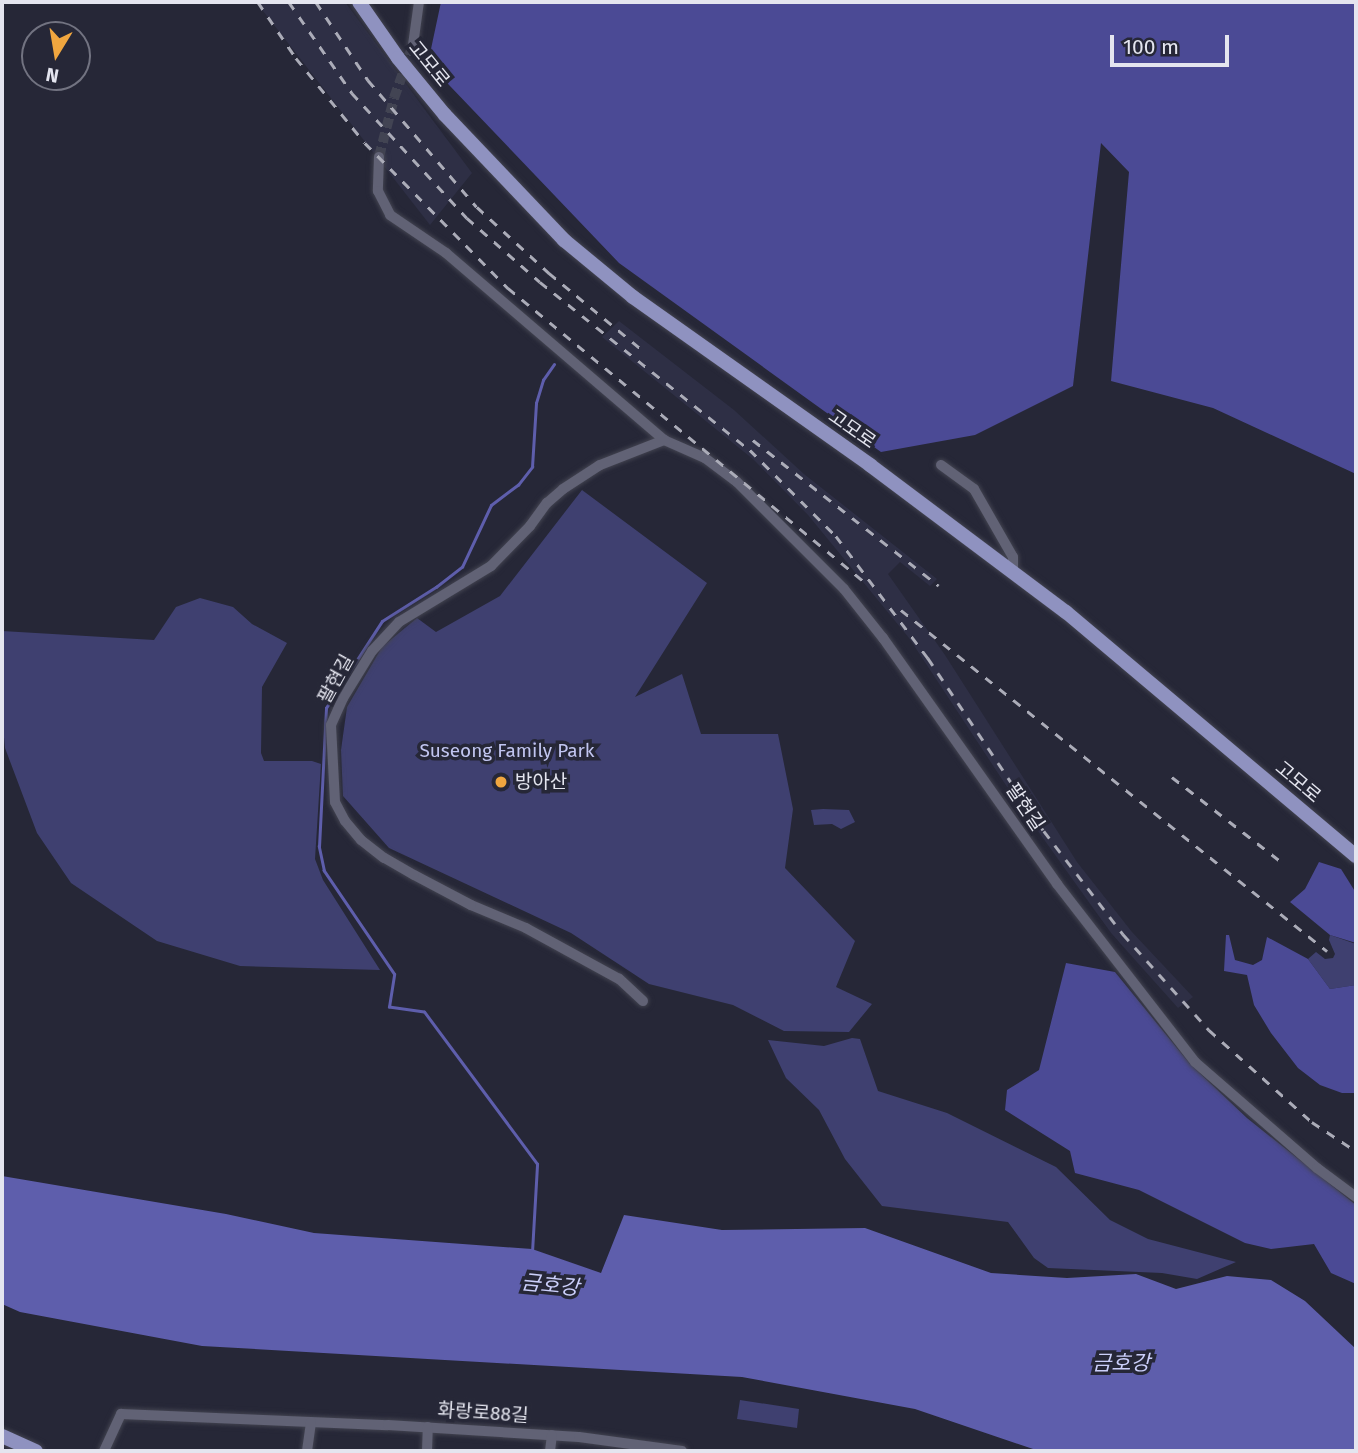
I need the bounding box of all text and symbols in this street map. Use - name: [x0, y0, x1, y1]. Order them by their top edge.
- north arrow: [21, 21, 91, 91]
- scale bar: [1113, 21, 1232, 65]
- text: 100 m: [1123, 34, 1179, 60]
- street label: 고모로: [404, 36, 454, 92]
- text: N: [44, 63, 61, 88]
- street label: 고모로: [824, 405, 880, 453]
- street label: 팔현길: [313, 651, 359, 707]
- park label: Suseong Family Park: [419, 740, 595, 762]
- street label: 고모로: [1271, 756, 1325, 808]
- place label: 방아산: [515, 771, 567, 793]
- marker: 방아산: [493, 774, 509, 790]
- street label: 팔현길: [1001, 779, 1049, 835]
- water label: 금호강: [520, 1269, 580, 1301]
- water label: 금호강: [1092, 1350, 1150, 1376]
- street label: 화랑로88길: [437, 1398, 529, 1428]

